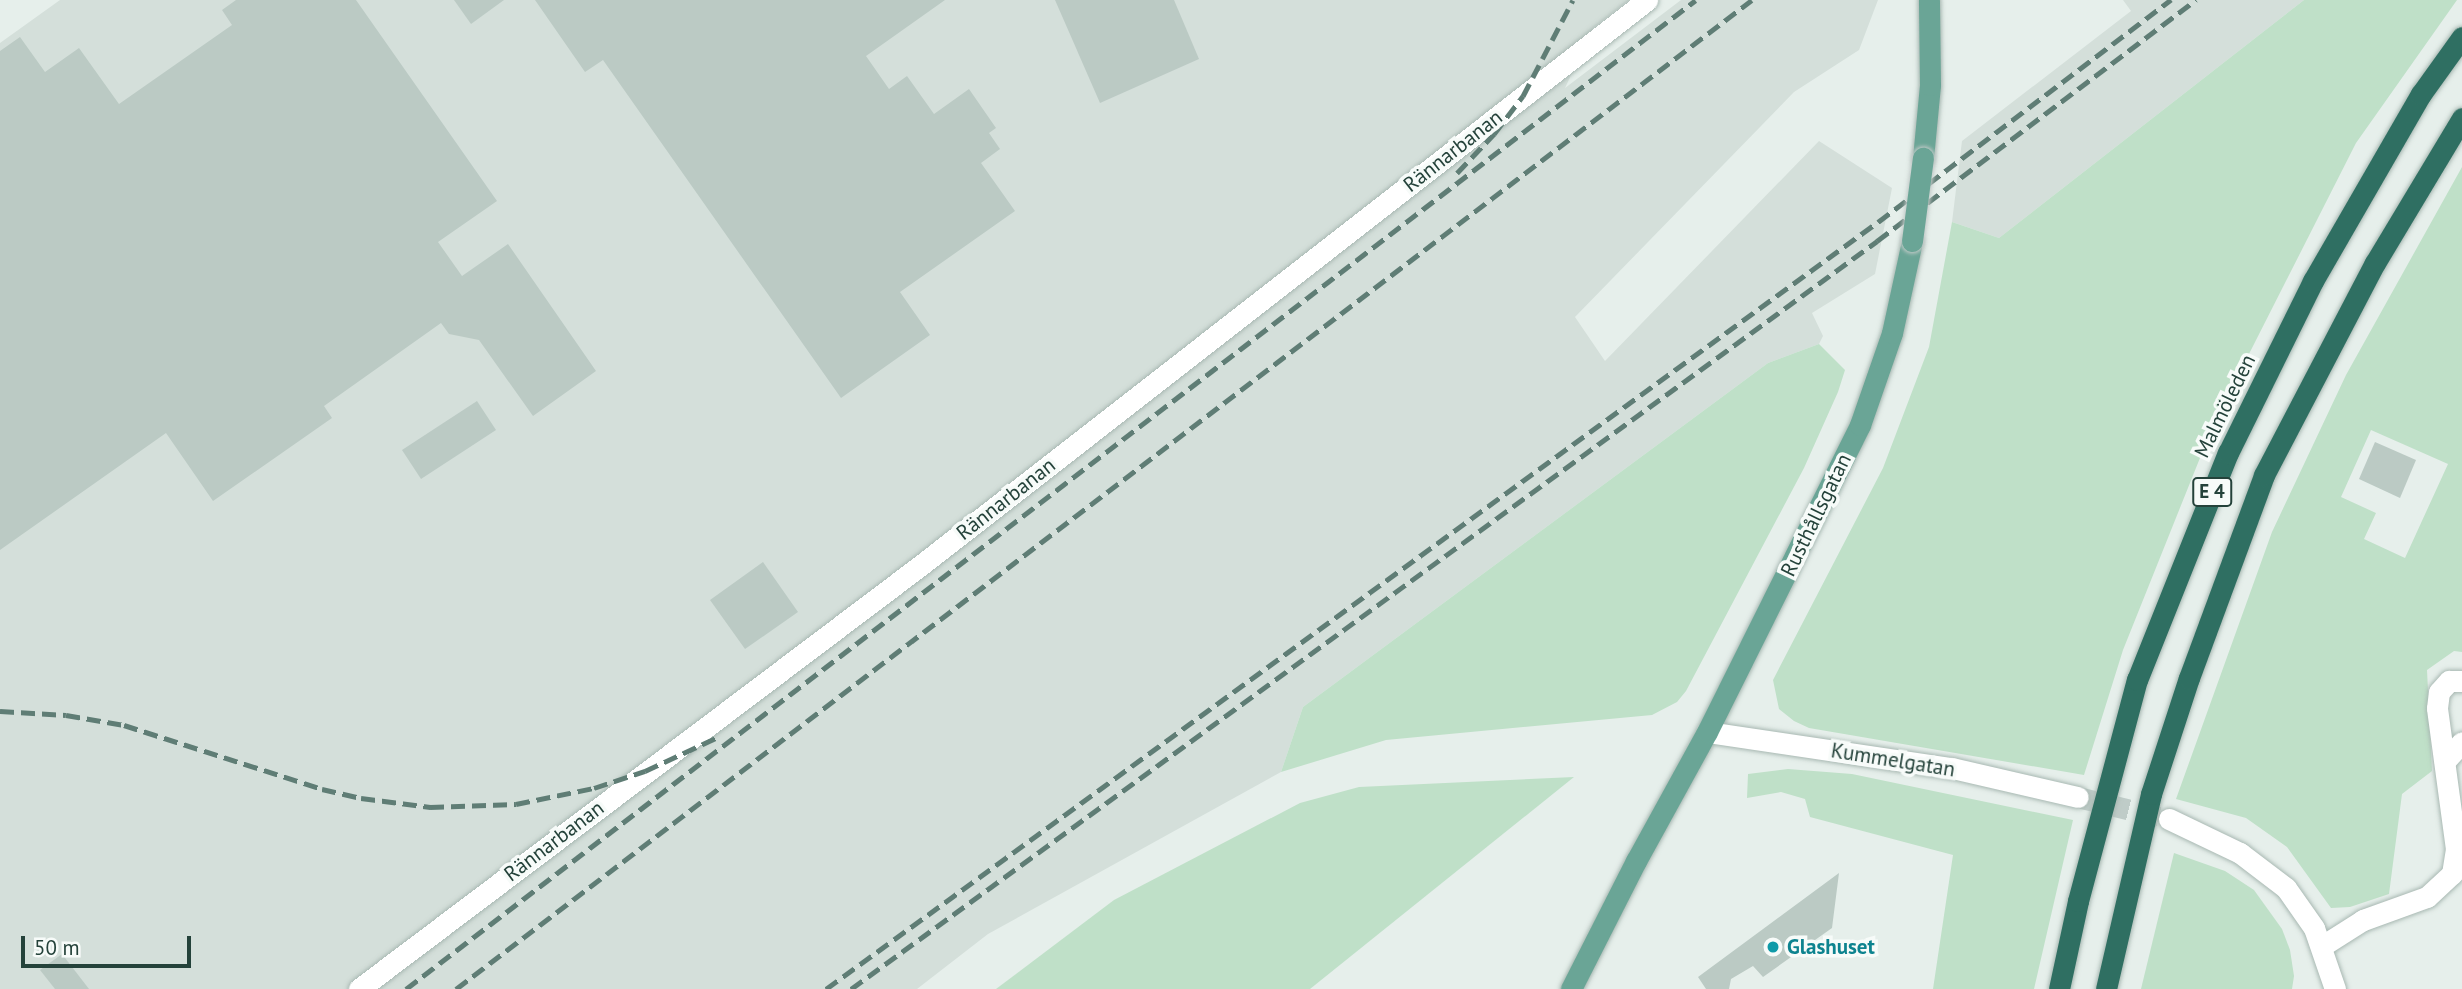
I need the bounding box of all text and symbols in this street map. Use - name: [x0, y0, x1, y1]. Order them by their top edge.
- street label: Rännarbanan: [1399, 105, 1507, 197]
- street label: Malmöleden: [2189, 350, 2261, 462]
- street label: Rusthållsgatan: [1775, 450, 1857, 580]
- street label: Rännarbanan: [952, 453, 1060, 545]
- road number: E 4: [2191, 477, 2233, 508]
- street label: Kummelgatan: [1829, 738, 1957, 782]
- street label: Rännarbanan: [499, 795, 609, 887]
- scale bar: [24, 922, 194, 966]
- text: 50 m: [34, 934, 80, 961]
- place label: Glashuset: [1787, 934, 1875, 960]
- marker: Glashuset: [1765, 939, 1781, 955]

